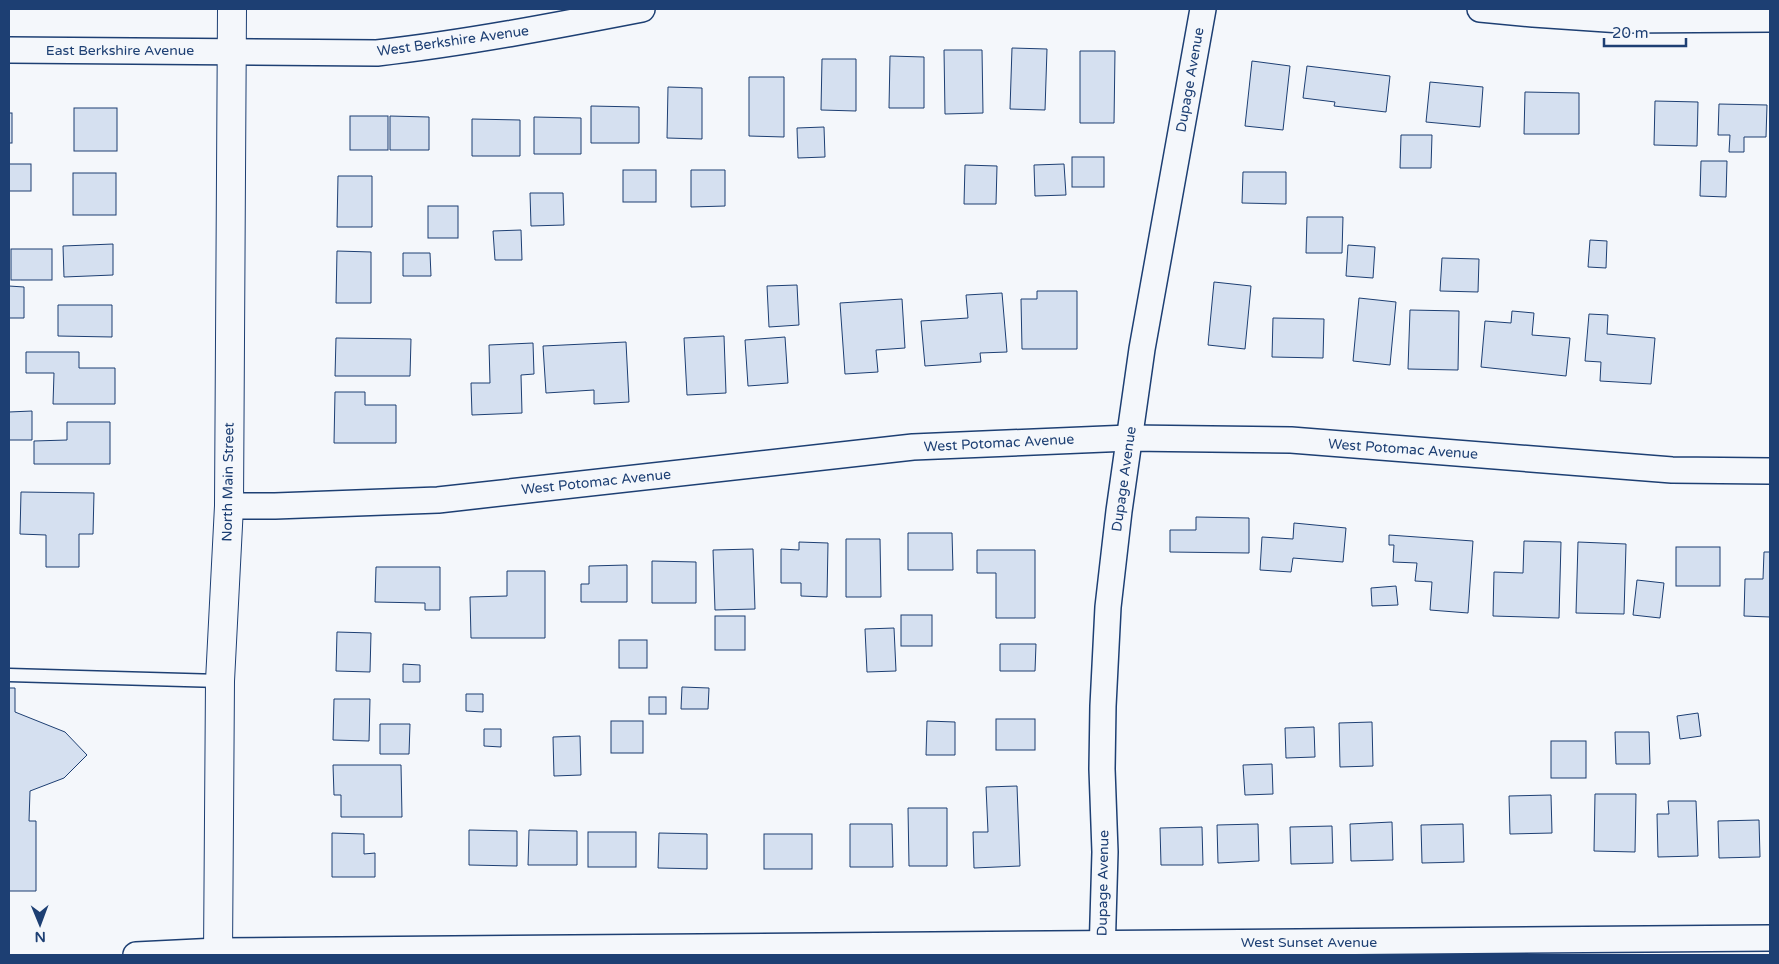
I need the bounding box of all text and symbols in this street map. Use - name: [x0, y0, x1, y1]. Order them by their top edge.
- scale bar: [1604, 15, 1686, 47]
- street label: West Berkshire Avenue: [376, 22, 530, 60]
- text: 20 m: [1612, 24, 1649, 42]
- street label: Dupage Avenue: [1172, 26, 1208, 134]
- street label: East Berkshire Avenue: [46, 42, 194, 59]
- street label: North Main Street: [218, 421, 238, 542]
- street label: Dupage Avenue: [1108, 425, 1140, 533]
- street label: West Potomac Avenue: [923, 431, 1075, 455]
- street label: West Potomac Avenue: [1327, 435, 1479, 463]
- street label: West Potomac Avenue: [520, 466, 672, 498]
- street label: Dupage Avenue: [1094, 830, 1112, 936]
- north arrow: [15, 899, 65, 949]
- text: N: [34, 928, 46, 945]
- street label: West Sunset Avenue: [1241, 934, 1377, 951]

